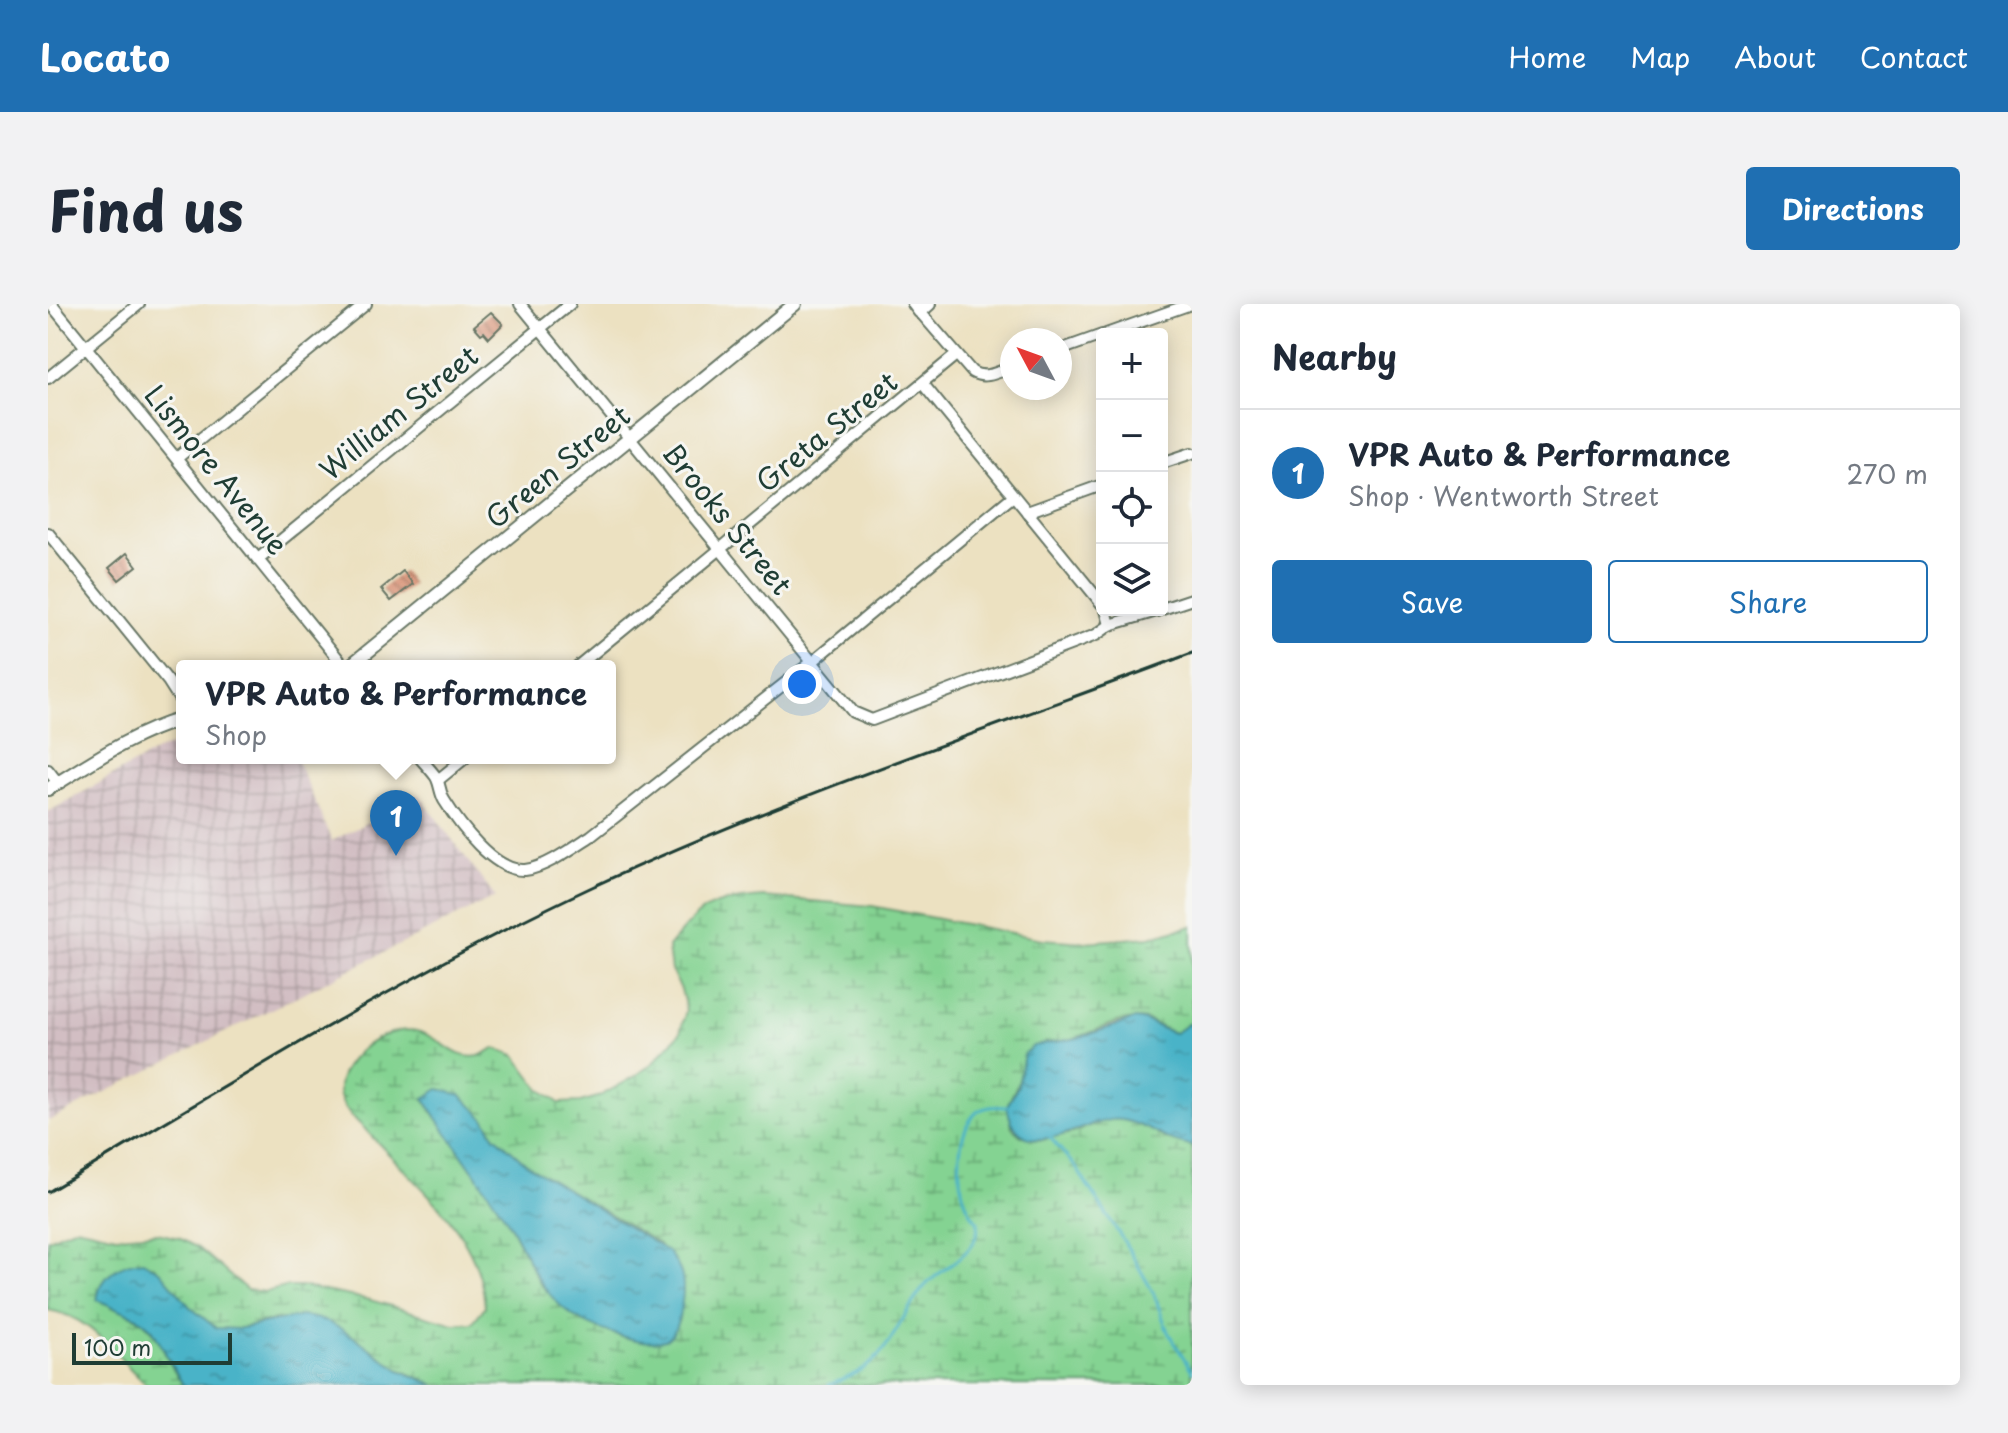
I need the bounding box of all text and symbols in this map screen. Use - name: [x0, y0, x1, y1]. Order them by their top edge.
- text: Locato: [40, 28, 170, 85]
- text: Home: [1508, 35, 1586, 78]
- text: Map: [1630, 35, 1690, 78]
- text: About: [1734, 35, 1816, 78]
- text: Contact: [1860, 35, 1968, 78]
- text: Find us: [48, 166, 244, 251]
- button: Directions: [1746, 167, 1960, 250]
- north arrow: [1000, 328, 1072, 400]
- map controls: [1096, 328, 1168, 616]
- button: +: [1096, 328, 1168, 400]
- text: Nearby: [1272, 330, 1397, 382]
- street label: William Street: [309, 334, 487, 490]
- street label: Greta Street: [746, 360, 906, 502]
- street label: Lismore Avenue: [135, 375, 299, 563]
- street label: Green Street: [475, 394, 639, 538]
- button: −: [1096, 400, 1168, 472]
- text: VPR Auto & Performance: [1348, 431, 1730, 476]
- street label: Brooks Street: [653, 432, 803, 604]
- text: 1: [1292, 454, 1304, 493]
- text: 270 m: [1847, 454, 1928, 493]
- button: locate: [1096, 472, 1168, 544]
- text: Shop · Wentworth Street: [1348, 476, 1659, 515]
- button: layers: [1096, 544, 1168, 616]
- button: Save: [1272, 560, 1592, 643]
- button: Share: [1608, 560, 1928, 643]
- popup: [176, 660, 616, 764]
- your location: [782, 664, 822, 704]
- text: VPR Auto & Performance: [205, 670, 587, 715]
- text: Shop: [205, 715, 267, 754]
- pin: 1: [370, 790, 422, 856]
- scale bar: [72, 1329, 232, 1365]
- text: 100 m: [84, 1330, 151, 1363]

